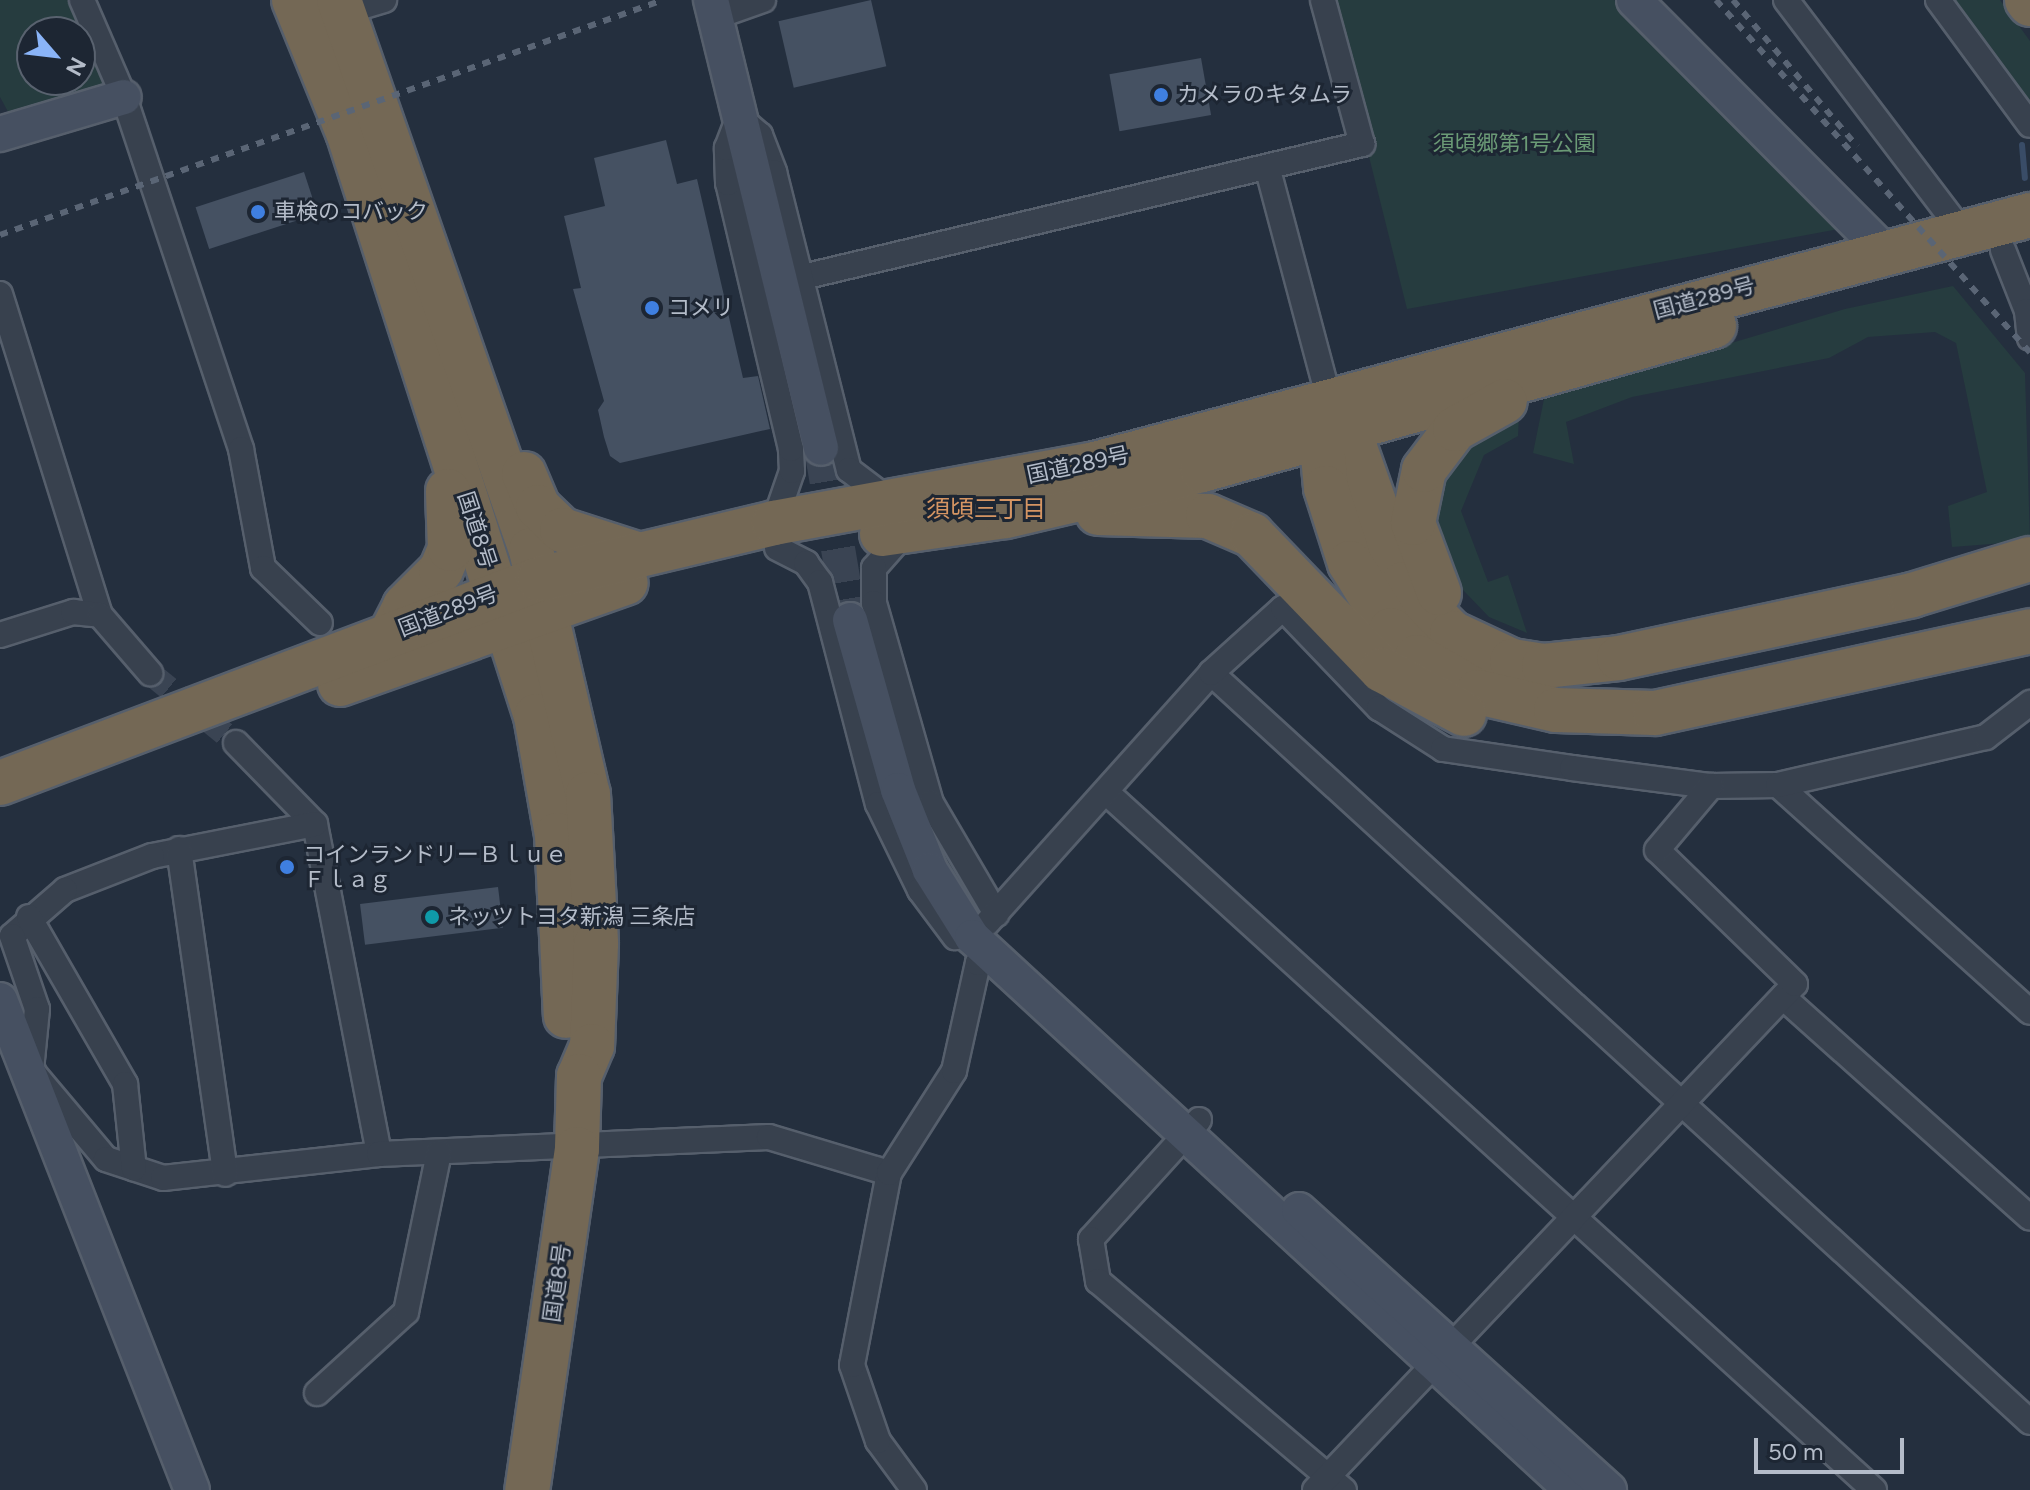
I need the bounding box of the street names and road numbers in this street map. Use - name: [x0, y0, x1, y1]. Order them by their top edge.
- street label: 国道289号: [1650, 272, 1758, 324]
- street label: 国道289号: [1024, 441, 1132, 489]
- street label: 国道8号: [452, 488, 502, 572]
- street label: 国道289号: [395, 580, 501, 642]
- street label: 国道8号: [538, 1242, 576, 1324]

